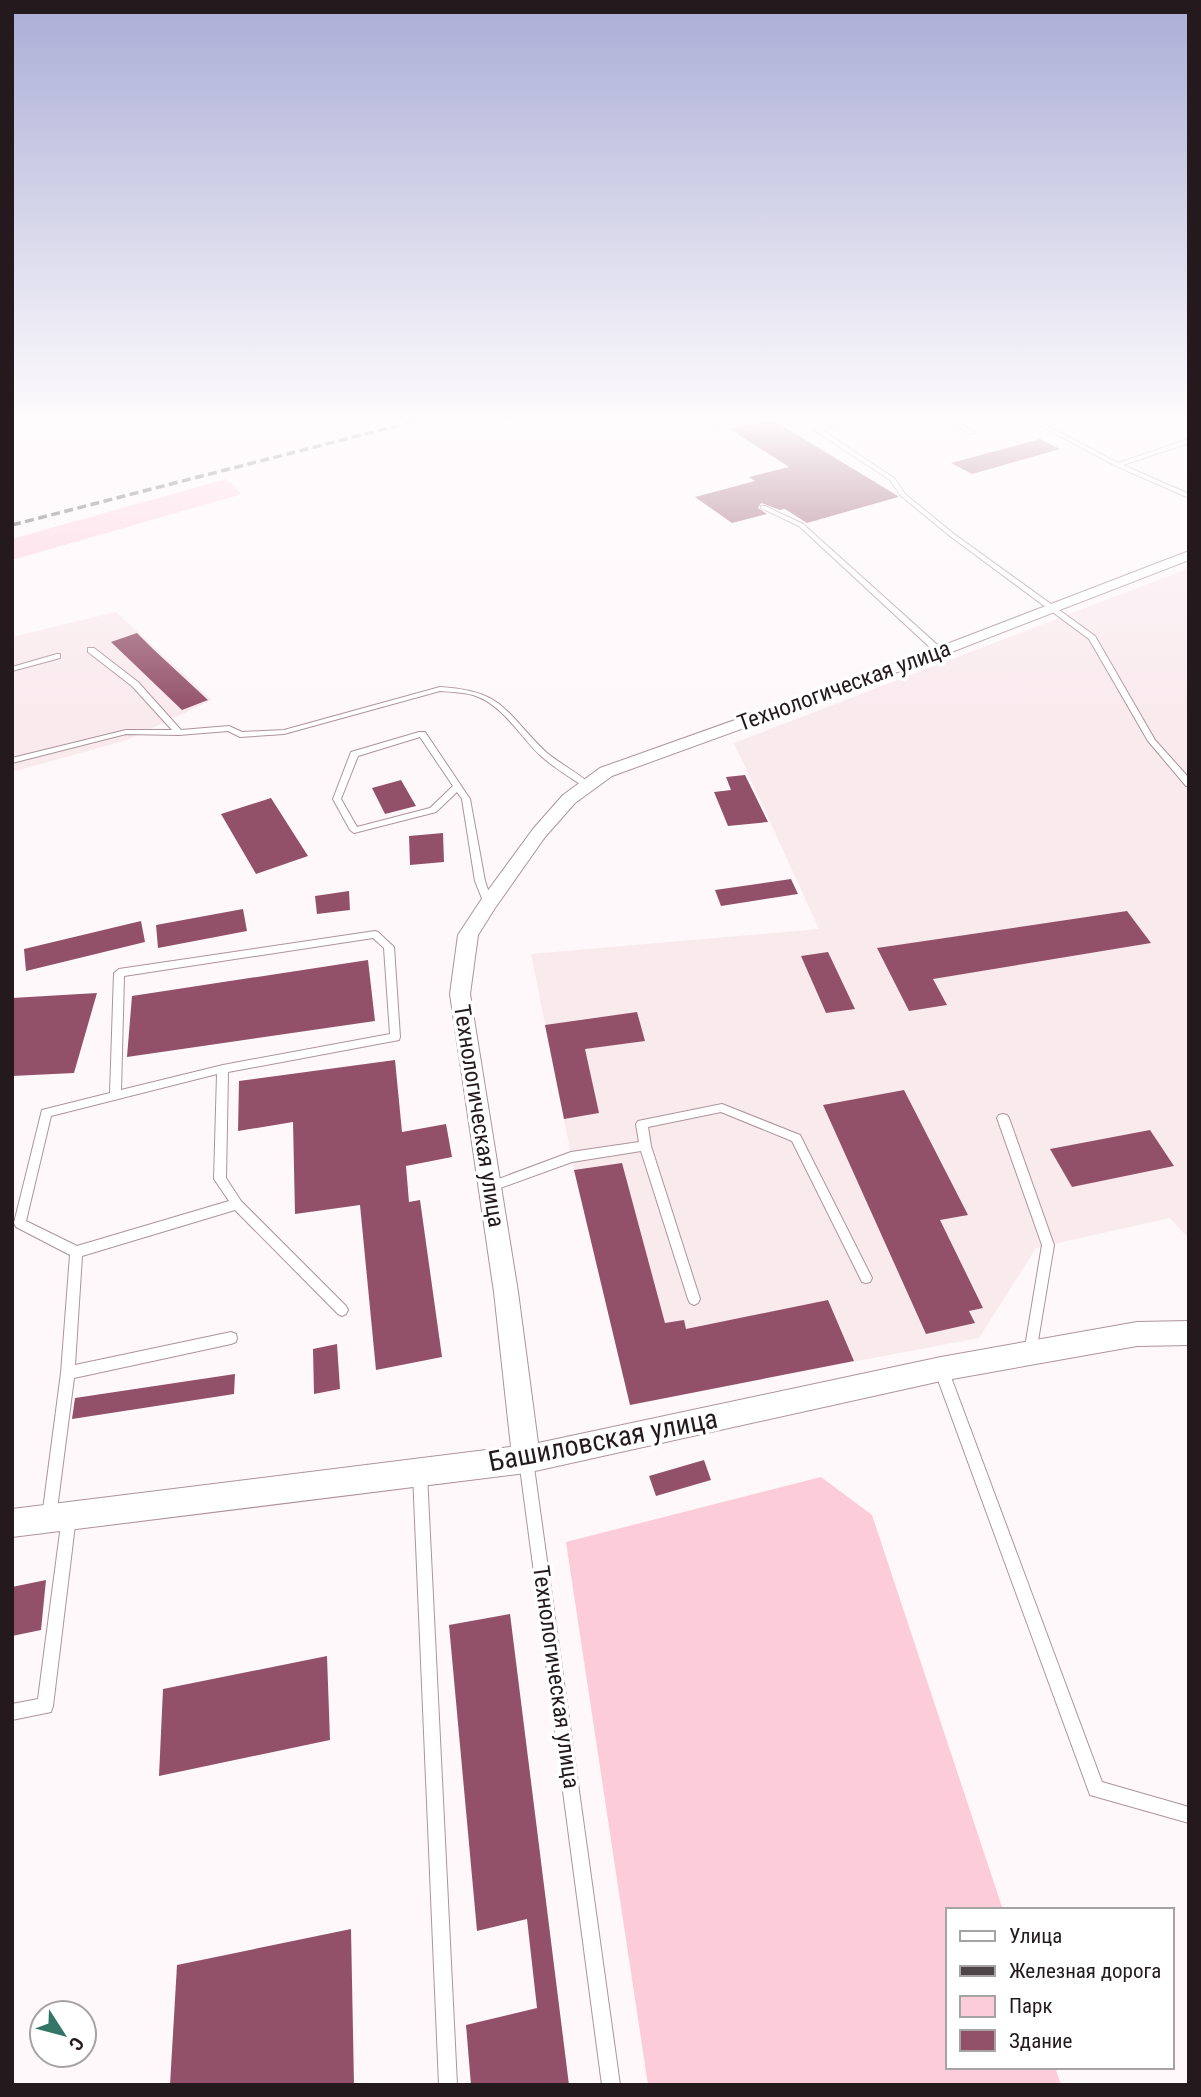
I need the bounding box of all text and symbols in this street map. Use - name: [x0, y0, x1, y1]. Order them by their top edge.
- street label: Технологическая улица: [734, 635, 954, 737]
- street label: Технологическая улица: [448, 1003, 510, 1229]
- street label: Башиловская улица: [486, 1402, 720, 1478]
- street label: Технологическая улица: [527, 1564, 585, 1790]
- legend: [946, 1908, 1173, 2069]
- text: Улица: [1009, 1924, 1062, 1948]
- text: Железная дорога: [1009, 1959, 1161, 1983]
- text: Парк: [1009, 1994, 1053, 2018]
- north arrow: [28, 1999, 98, 2069]
- text: Здание: [1009, 2029, 1073, 2053]
- text: С: [64, 2033, 89, 2055]

